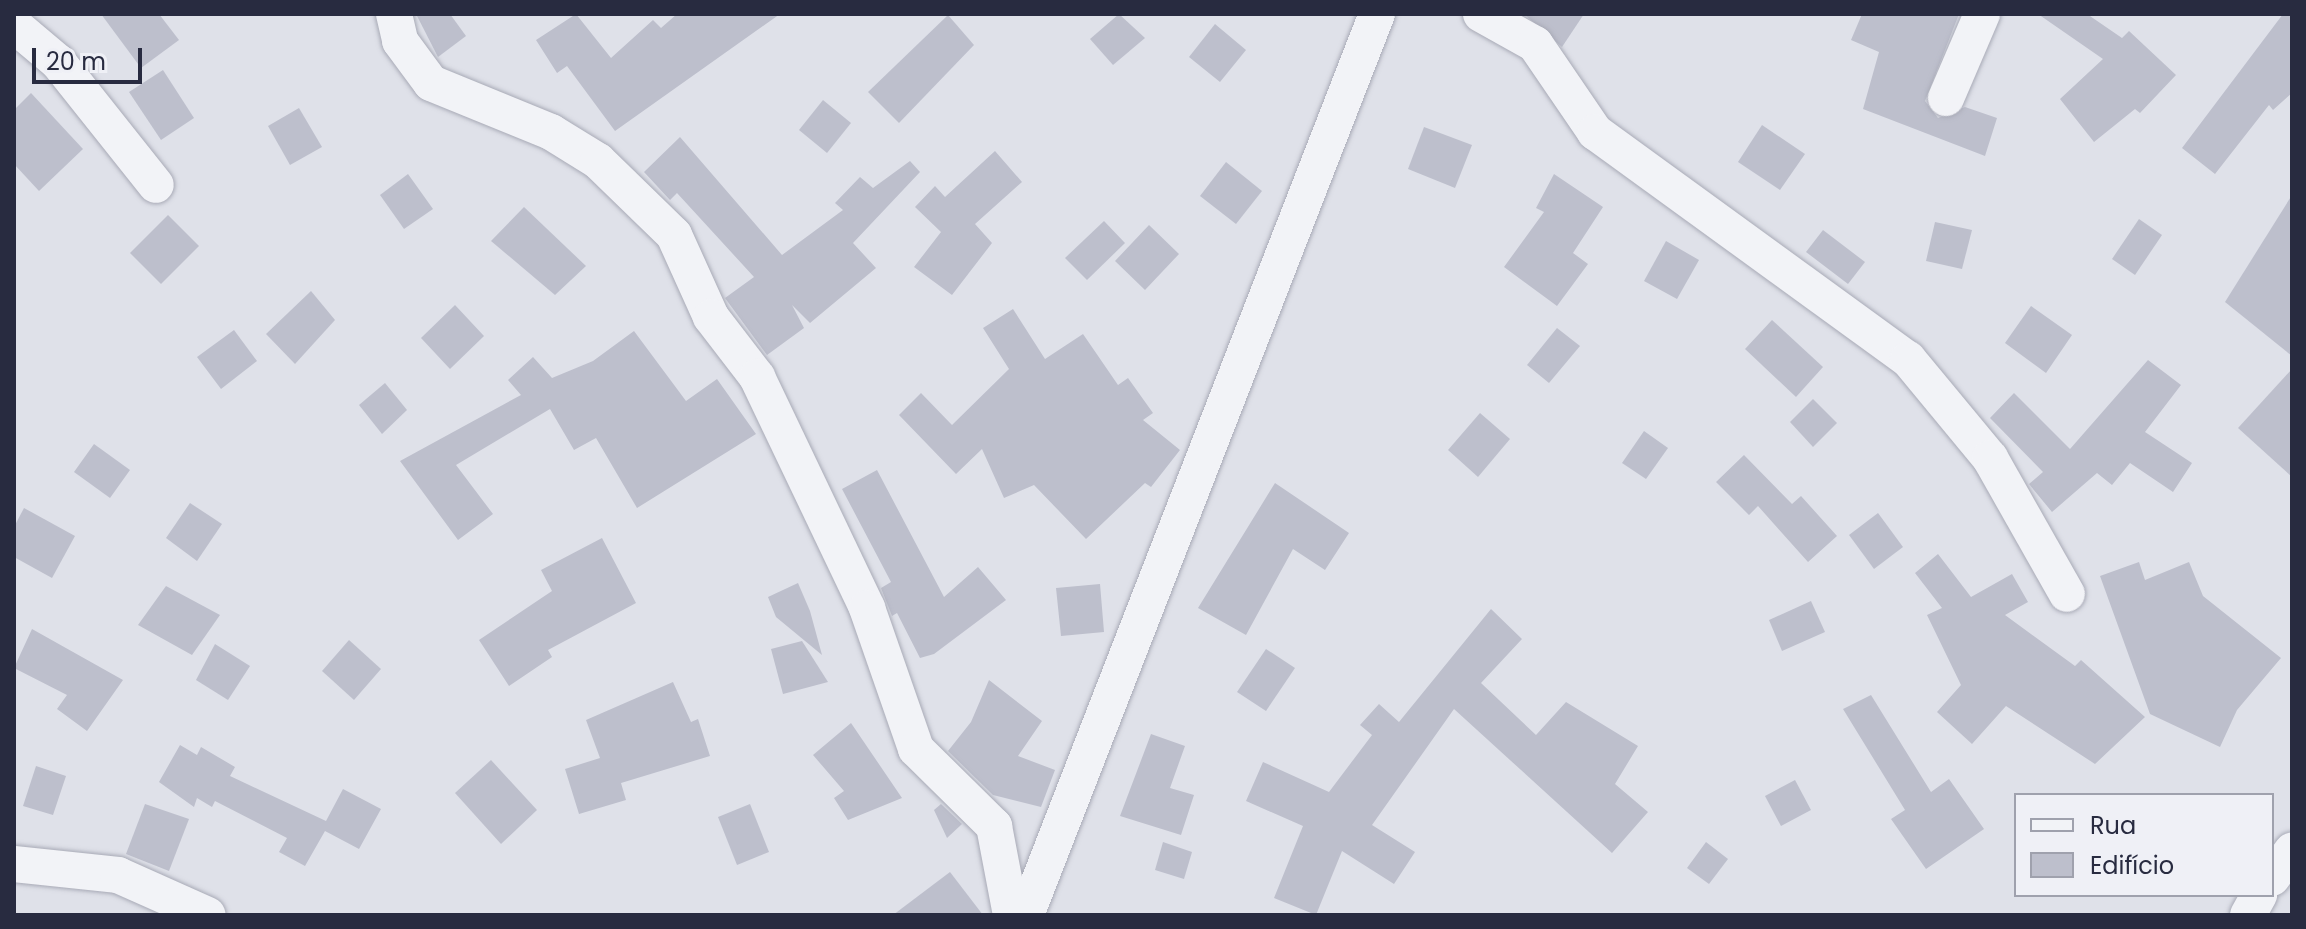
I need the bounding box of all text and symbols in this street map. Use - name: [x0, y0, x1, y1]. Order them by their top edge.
- scale bar: [36, 32, 146, 82]
- text: 20 m: [46, 45, 106, 78]
- legend: [2014, 793, 2274, 897]
- text: Rua: [2090, 809, 2136, 842]
- text: Edifício: [2090, 849, 2174, 882]

